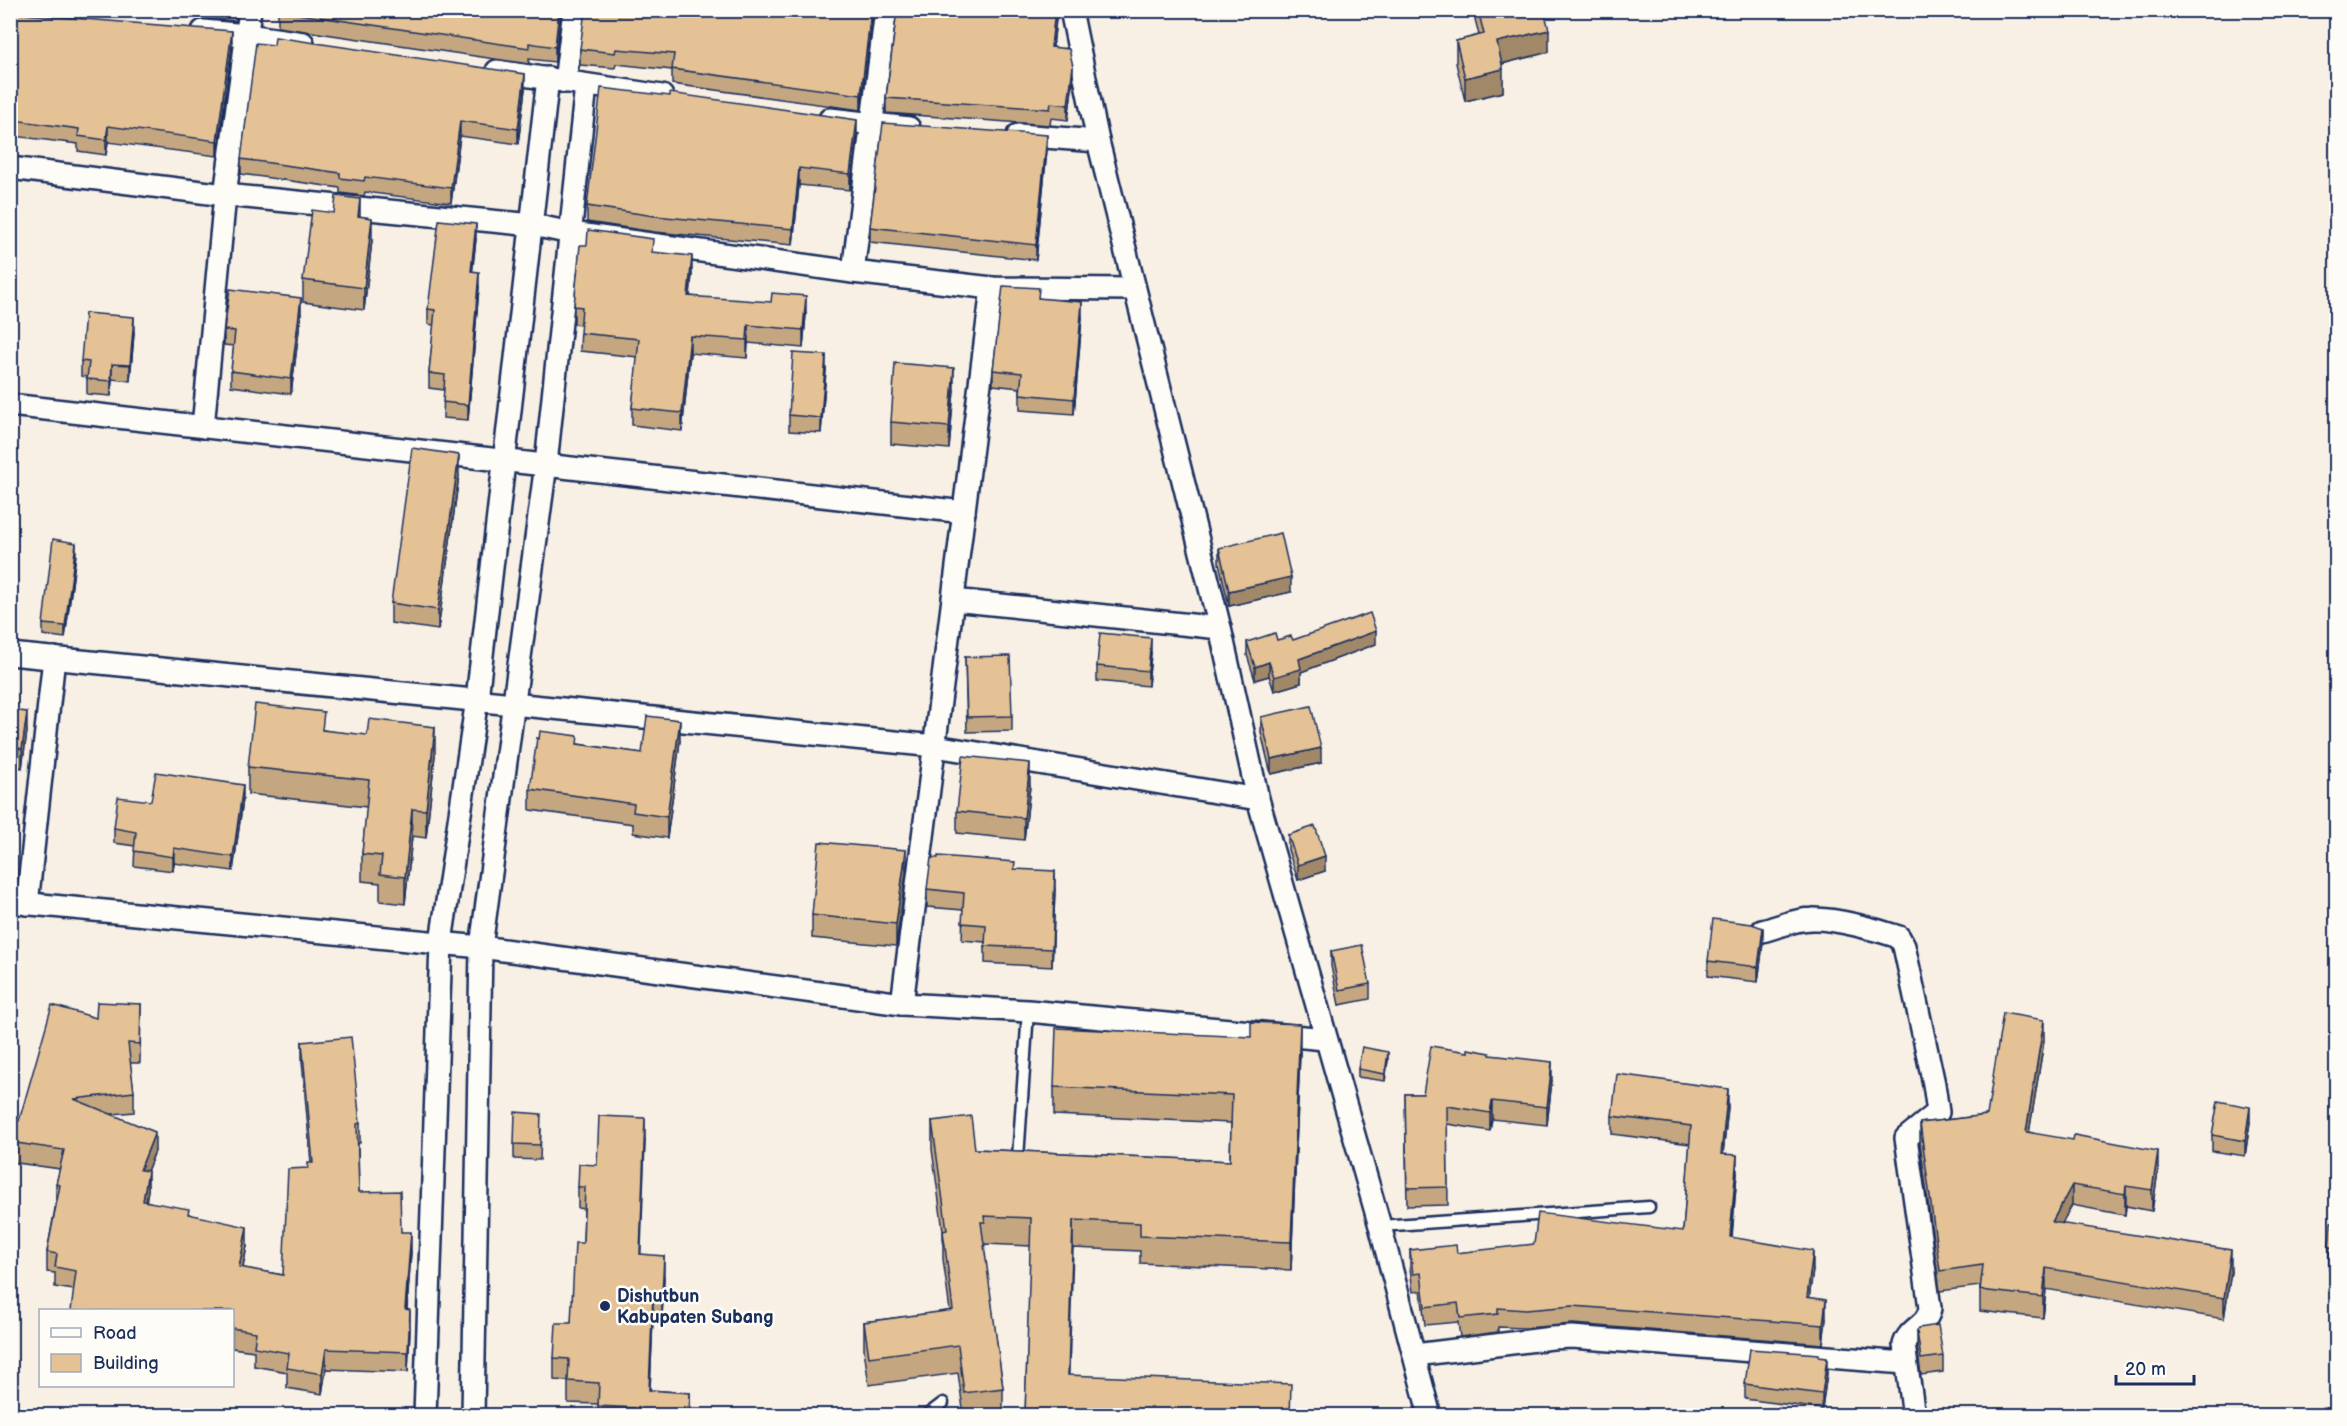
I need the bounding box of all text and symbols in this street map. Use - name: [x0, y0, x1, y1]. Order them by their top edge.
- place label: Dishutbun Kabupaten Subang: [617, 1286, 773, 1328]
- marker: Dishutbun Kabupaten Subang: [598, 1299, 612, 1313]
- legend: [39, 1309, 234, 1387]
- text: Road: [93, 1323, 137, 1344]
- scale bar: [2116, 1348, 2194, 1386]
- text: Building: [93, 1353, 159, 1374]
- text: 20 m: [2125, 1359, 2166, 1380]

